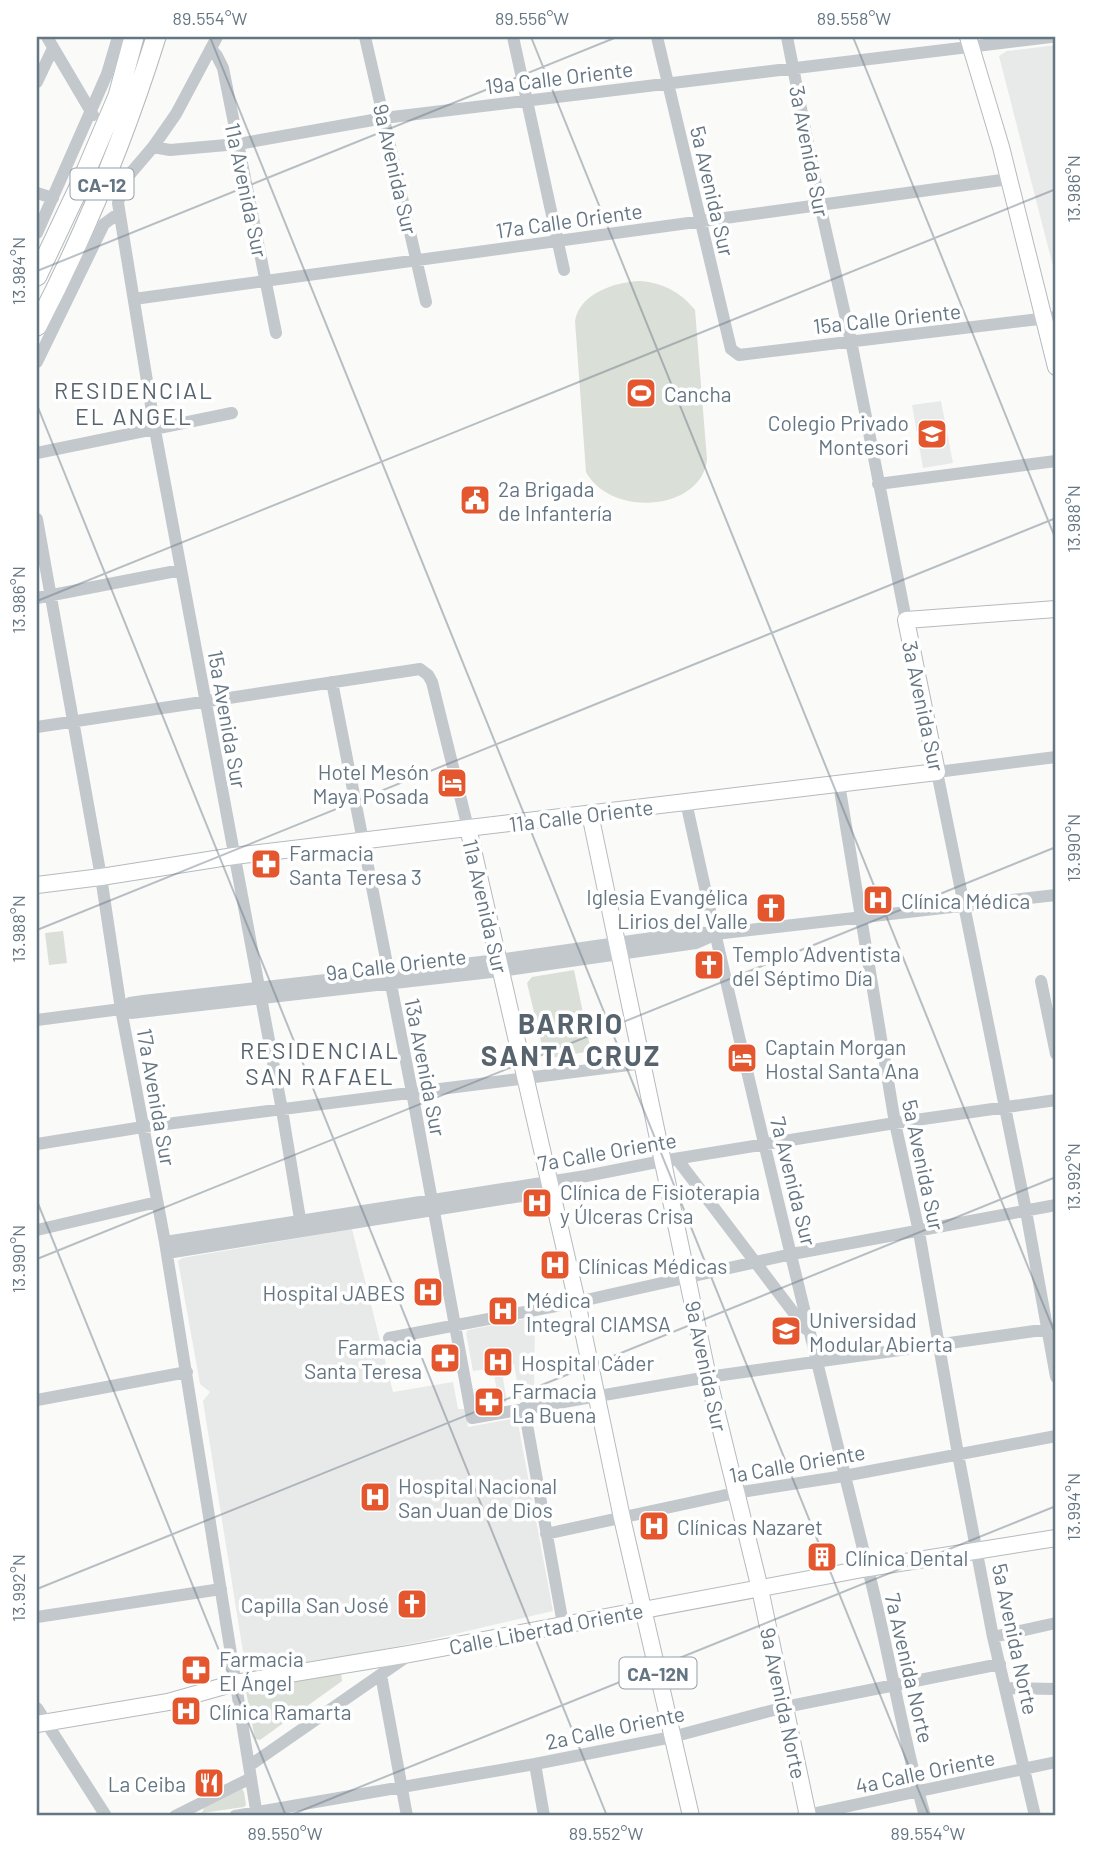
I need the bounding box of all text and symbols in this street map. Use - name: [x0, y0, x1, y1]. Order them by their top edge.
- text: 89.554°W: [173, 7, 248, 29]
- text: 89.556°W: [495, 7, 569, 29]
- text: 89.558°W: [817, 7, 891, 29]
- street label: 19a Calle Oriente: [484, 56, 634, 98]
- street label: 3a Avenida Sur: [785, 83, 835, 219]
- street label: 9a Avenida Sur: [369, 101, 423, 237]
- street label: 11a Avenida Sur: [221, 120, 274, 260]
- street label: 5a Avenida Sur: [686, 123, 740, 259]
- text: 13.986°N: [1062, 155, 1084, 223]
- road number: CA-12: [70, 168, 134, 200]
- street label: 17a Calle Oriente: [494, 197, 644, 243]
- text: 13.984°N: [7, 237, 29, 305]
- street label: 15a Calle Oriente: [812, 298, 962, 338]
- district label: RESIDENCIAL EL ANGEL: [54, 376, 214, 430]
- sports icon: Cancha: [624, 376, 658, 410]
- place label: Cancha: [664, 381, 731, 406]
- place label: Colegio Privado Montesori: [768, 410, 909, 459]
- school or university icon: Colegio Privado Montesori: [915, 417, 949, 451]
- place label: 2a Brigada de Infantería: [498, 476, 612, 525]
- public building icon: 2a Brigada de Infantería: [458, 483, 492, 517]
- text: 13.988°N: [1062, 485, 1084, 553]
- text: 13.986°N: [7, 566, 29, 634]
- street label: 3a Avenida Sur: [898, 638, 950, 774]
- street label: 15a Avenida Sur: [204, 648, 253, 791]
- place label: Hotel Mesón Maya Posada: [312, 759, 429, 808]
- hotel icon: Hotel Mesón Maya Posada: [435, 766, 469, 800]
- street label: 11a Calle Oriente: [507, 794, 655, 836]
- text: 13.990°N: [1062, 814, 1084, 882]
- street label: 11a Avenida Sur: [458, 836, 514, 976]
- place label: Farmacia Santa Teresa 3: [289, 840, 422, 889]
- pharmacy icon: Farmacia Santa Teresa 3: [249, 847, 283, 881]
- hospital icon: Clínica Médica: [861, 883, 895, 917]
- place label: Iglesia Evangélica Lirios del Valle: [586, 884, 748, 933]
- place label: Clínica Médica: [901, 888, 1030, 913]
- church icon: Iglesia Evangélica Lirios del Valle: [754, 891, 788, 925]
- text: 13.988°N: [7, 895, 29, 963]
- place label: Templo Adventista del Séptimo Día: [732, 941, 901, 990]
- street label: 9a Calle Oriente: [324, 943, 468, 985]
- church icon: Templo Adventista del Séptimo Día: [692, 948, 726, 982]
- street label: 13a Avenida Sur: [400, 996, 452, 1139]
- district label: BARRIO SANTA CRUZ: [481, 1006, 661, 1072]
- street label: 17a Avenida Sur: [133, 1026, 181, 1168]
- place label: Captain Morgan Hostal Santa Ana: [765, 1034, 919, 1083]
- district label: RESIDENCIAL SAN RAFAEL: [240, 1036, 400, 1090]
- hotel icon: Captain Morgan Hostal Santa Ana: [725, 1041, 759, 1075]
- street label: 5a Avenida Sur: [898, 1097, 950, 1233]
- street label: 7a Avenida Sur: [766, 1114, 822, 1248]
- street label: 7a Calle Oriente: [536, 1127, 678, 1175]
- text: 13.992°N: [1062, 1143, 1084, 1211]
- place label: Clínica de Fisioterapia y Úlceras Crisa: [560, 1179, 760, 1228]
- hospital icon: Clínica de Fisioterapia y Úlceras Crisa: [520, 1186, 554, 1220]
- text: 13.990°N: [7, 1225, 29, 1293]
- hospital icon: Clínicas Médicas: [538, 1248, 572, 1282]
- place label: Clínicas Médicas: [578, 1253, 727, 1278]
- hospital icon: Hospital JABES: [411, 1275, 445, 1309]
- place label: Hospital JABES: [263, 1280, 405, 1305]
- place label: Médica Integral CIAMSA: [526, 1287, 671, 1336]
- hospital icon: Médica Integral CIAMSA: [486, 1294, 520, 1328]
- street label: 9a Avenida Sur: [681, 1298, 733, 1434]
- place label: Universidad Modular Abierta: [809, 1307, 953, 1356]
- school or university icon: Universidad Modular Abierta: [769, 1314, 803, 1348]
- place label: Farmacia Santa Teresa: [304, 1334, 422, 1383]
- pharmacy icon: Farmacia Santa Teresa: [428, 1341, 462, 1375]
- hospital icon: Hospital Cáder: [481, 1345, 515, 1379]
- place label: Hospital Cáder: [521, 1350, 654, 1375]
- place label: Farmacia La Buena: [512, 1378, 597, 1427]
- pharmacy icon: Farmacia La Buena: [472, 1385, 506, 1419]
- street label: 1a Calle Oriente: [727, 1439, 867, 1487]
- place label: Hospital Nacional San Juan de Dios: [398, 1473, 557, 1522]
- text: 13.994°N: [1062, 1473, 1084, 1541]
- hospital icon: Hospital Nacional San Juan de Dios: [358, 1480, 392, 1514]
- hospital icon: Clínicas Nazaret: [637, 1509, 671, 1543]
- place label: Clínicas Nazaret: [677, 1514, 823, 1539]
- building icon: Clínica Dental: [805, 1540, 839, 1574]
- place label: Clínica Dental: [845, 1545, 968, 1570]
- text: 13.992°N: [7, 1554, 29, 1622]
- street label: 5a Avenida Norte: [988, 1561, 1044, 1717]
- church icon: Capilla San José: [395, 1587, 429, 1621]
- street label: 7a Avenida Norte: [881, 1591, 939, 1745]
- place label: Capilla San José: [241, 1592, 389, 1617]
- street label: Calle Libertad Oriente: [447, 1597, 645, 1659]
- street label: 9a Avenida Norte: [756, 1625, 812, 1781]
- place label: Farmacia El Ángel: [219, 1646, 304, 1695]
- pharmacy icon: Farmacia El Ángel: [179, 1653, 213, 1687]
- road number: CA-12N: [620, 1658, 696, 1688]
- hospital icon: Clínica Ramarta: [169, 1694, 203, 1728]
- place label: Clínica Ramarta: [209, 1699, 352, 1724]
- street label: 2a Calle Oriente: [543, 1700, 687, 1754]
- street label: 4a Calle Oriente: [853, 1744, 997, 1798]
- restaurant icon: La Ceiba: [192, 1766, 226, 1800]
- place label: La Ceiba: [108, 1771, 186, 1796]
- text: 89.550°W: [247, 1822, 323, 1844]
- text: 89.552°W: [569, 1822, 643, 1844]
- text: 89.554°W: [891, 1822, 966, 1844]

